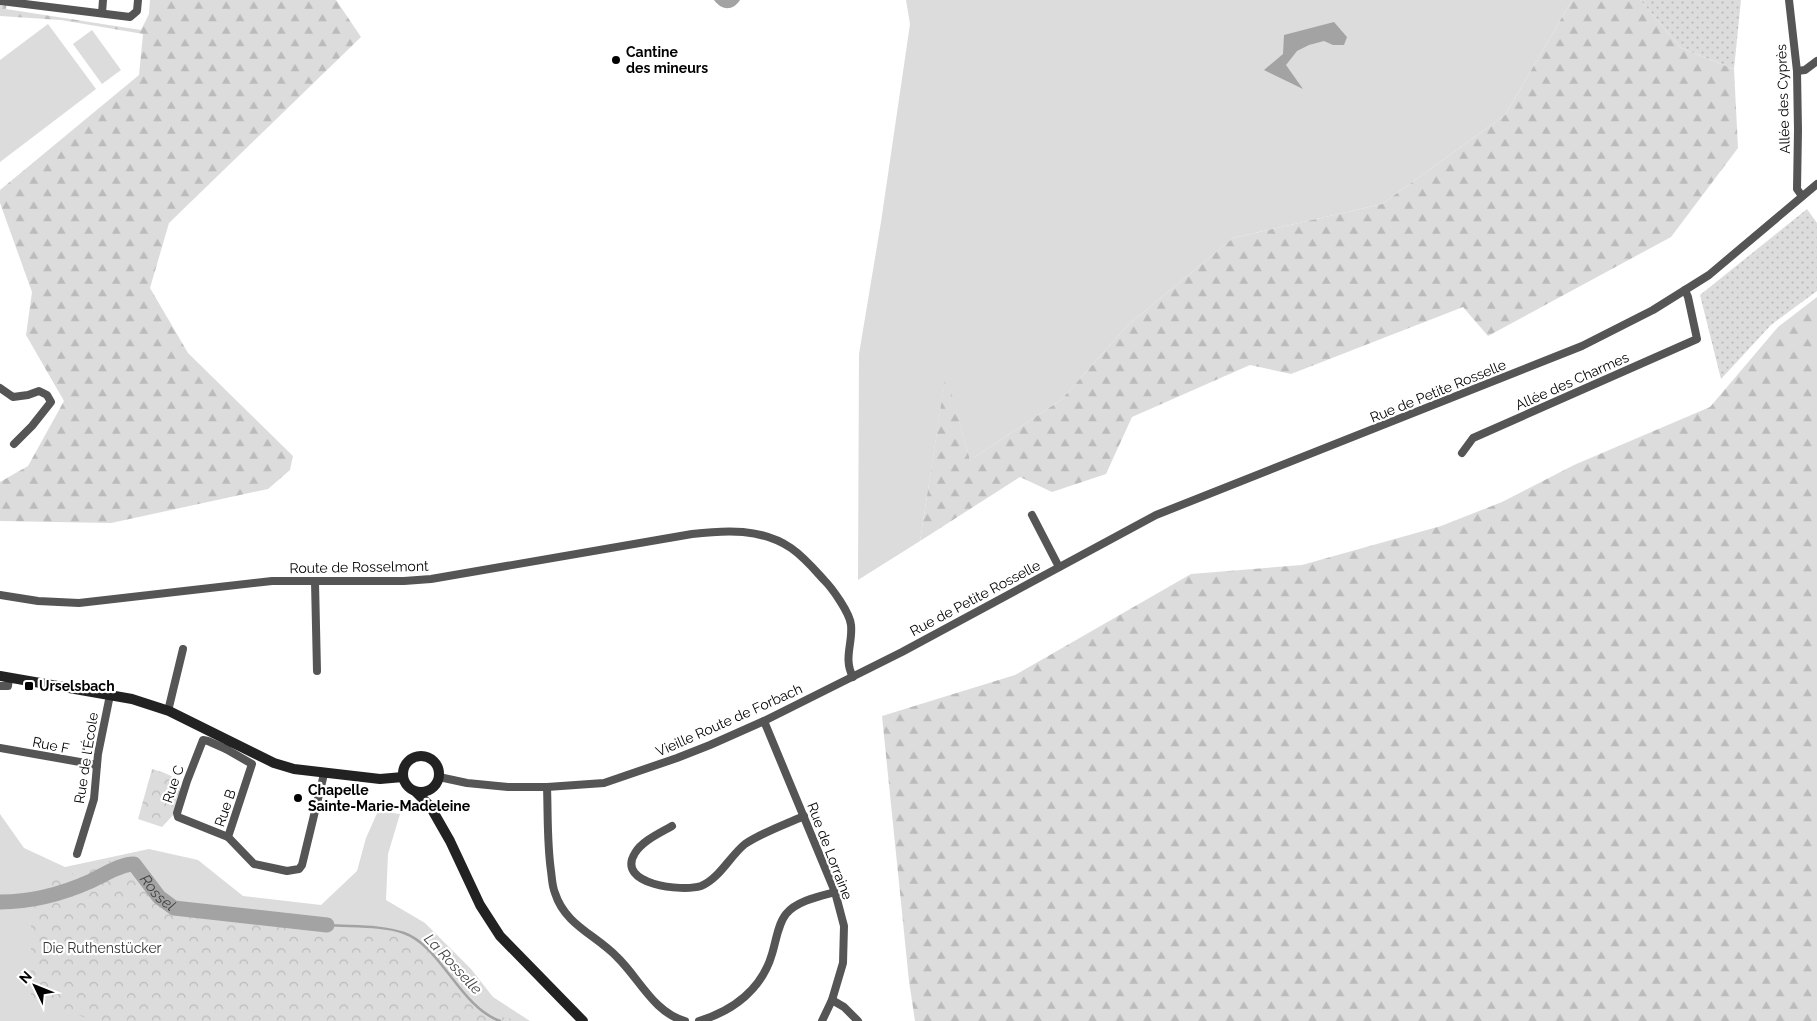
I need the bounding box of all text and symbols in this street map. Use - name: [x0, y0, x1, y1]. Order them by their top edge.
- place label: Cantine des mineurs: [626, 44, 708, 76]
- street label: Allée des Cyprès: [1773, 44, 1793, 154]
- marker: Cantine des mineurs: [610, 54, 622, 66]
- street label: Allée des Charmes: [1513, 349, 1631, 413]
- street label: Rue de Petite Rosselle: [1368, 356, 1508, 426]
- street label: Rue de Petite Rosselle: [907, 557, 1043, 639]
- street label: Route de Rosselmont: [289, 558, 429, 576]
- place label: Urselsbach: [39, 678, 115, 694]
- marker: Urselsbach: [23, 680, 35, 692]
- street label: Vieille Route de Forbach: [653, 680, 805, 760]
- street label: Rue de l'École: [70, 711, 101, 805]
- street label: Rue F: [31, 734, 71, 756]
- street label: Rue C: [159, 763, 187, 805]
- place label: Chapelle Sainte-Marie-Madeleine: [308, 782, 471, 814]
- street label: Rue B: [211, 787, 239, 829]
- marker: Chapelle Sainte-Marie-Madeleine: [292, 792, 304, 804]
- street label: Rue de Lorraine: [804, 800, 856, 902]
- water label: Rossel: [136, 871, 179, 915]
- water label: La Rosselle: [420, 930, 486, 998]
- park label: Die Ruthenstücker: [42, 940, 162, 956]
- north arrow: [10, 961, 60, 1011]
- text: N: [16, 968, 35, 986]

